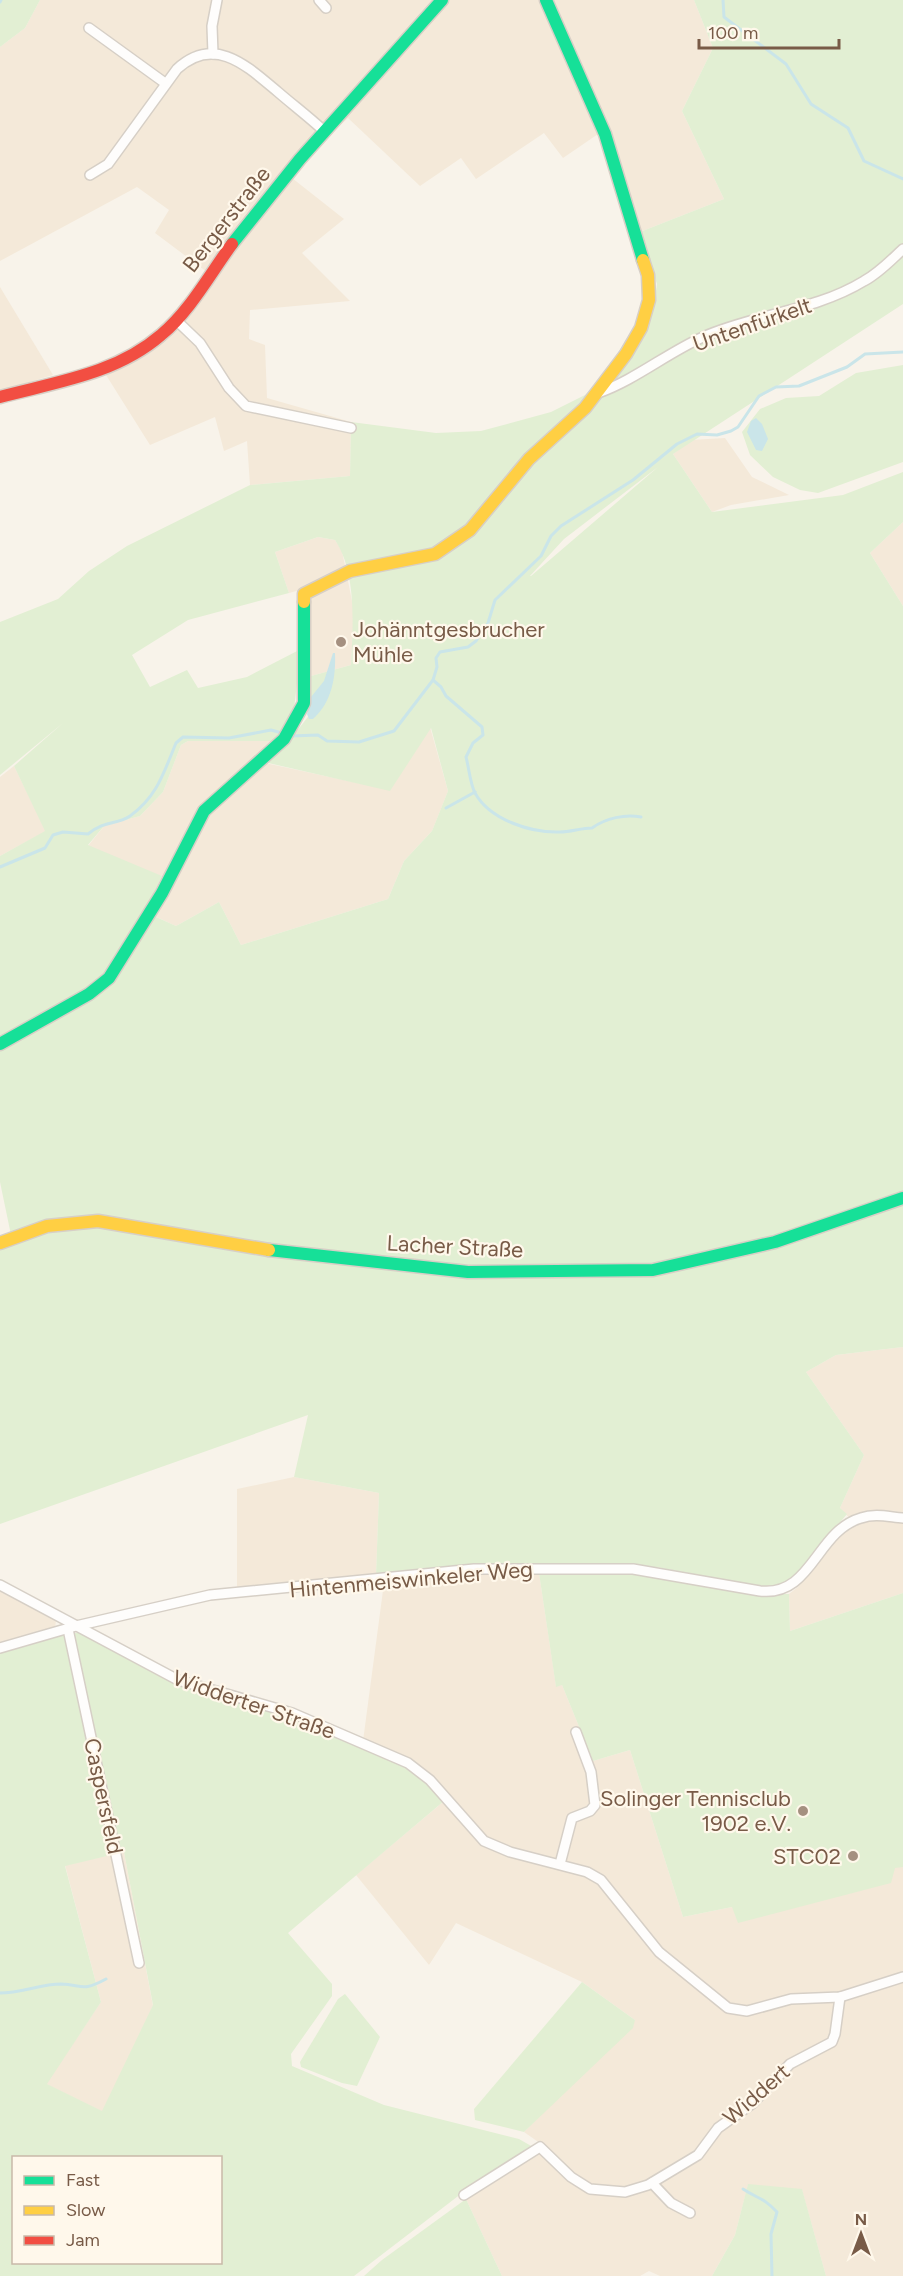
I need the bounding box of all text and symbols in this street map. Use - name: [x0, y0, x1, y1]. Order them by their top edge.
- scale bar: [699, 12, 838, 50]
- text: 100 m: [708, 22, 758, 44]
- street label: Bergerstraße: [177, 161, 276, 278]
- street label: Untenfürkelt: [689, 292, 815, 357]
- place label: Johänntgesbrucher Mühle: [353, 616, 545, 668]
- marker: Johänntgesbrucher Mühle: [334, 635, 348, 649]
- street label: Lacher Straße: [386, 1229, 524, 1264]
- street label: Hintenmeiswinkeler Weg: [288, 1555, 534, 1604]
- street label: Widderter Straße: [169, 1664, 338, 1745]
- street label: Caspersfeld: [78, 1736, 129, 1857]
- place label: Solinger Tennisclub 1902 e.V.: [600, 1785, 791, 1837]
- marker: Solinger Tennisclub 1902 e.V.: [796, 1804, 810, 1818]
- place label: STC02: [773, 1843, 841, 1870]
- marker: STC02: [846, 1849, 860, 1863]
- street label: Widdert: [717, 2058, 795, 2131]
- legend: [12, 2156, 222, 2264]
- text: Fast: [66, 2169, 100, 2191]
- text: Slow: [66, 2199, 105, 2221]
- north arrow: [831, 2204, 891, 2264]
- text: N: [855, 2210, 867, 2229]
- text: Jam: [66, 2229, 100, 2251]

